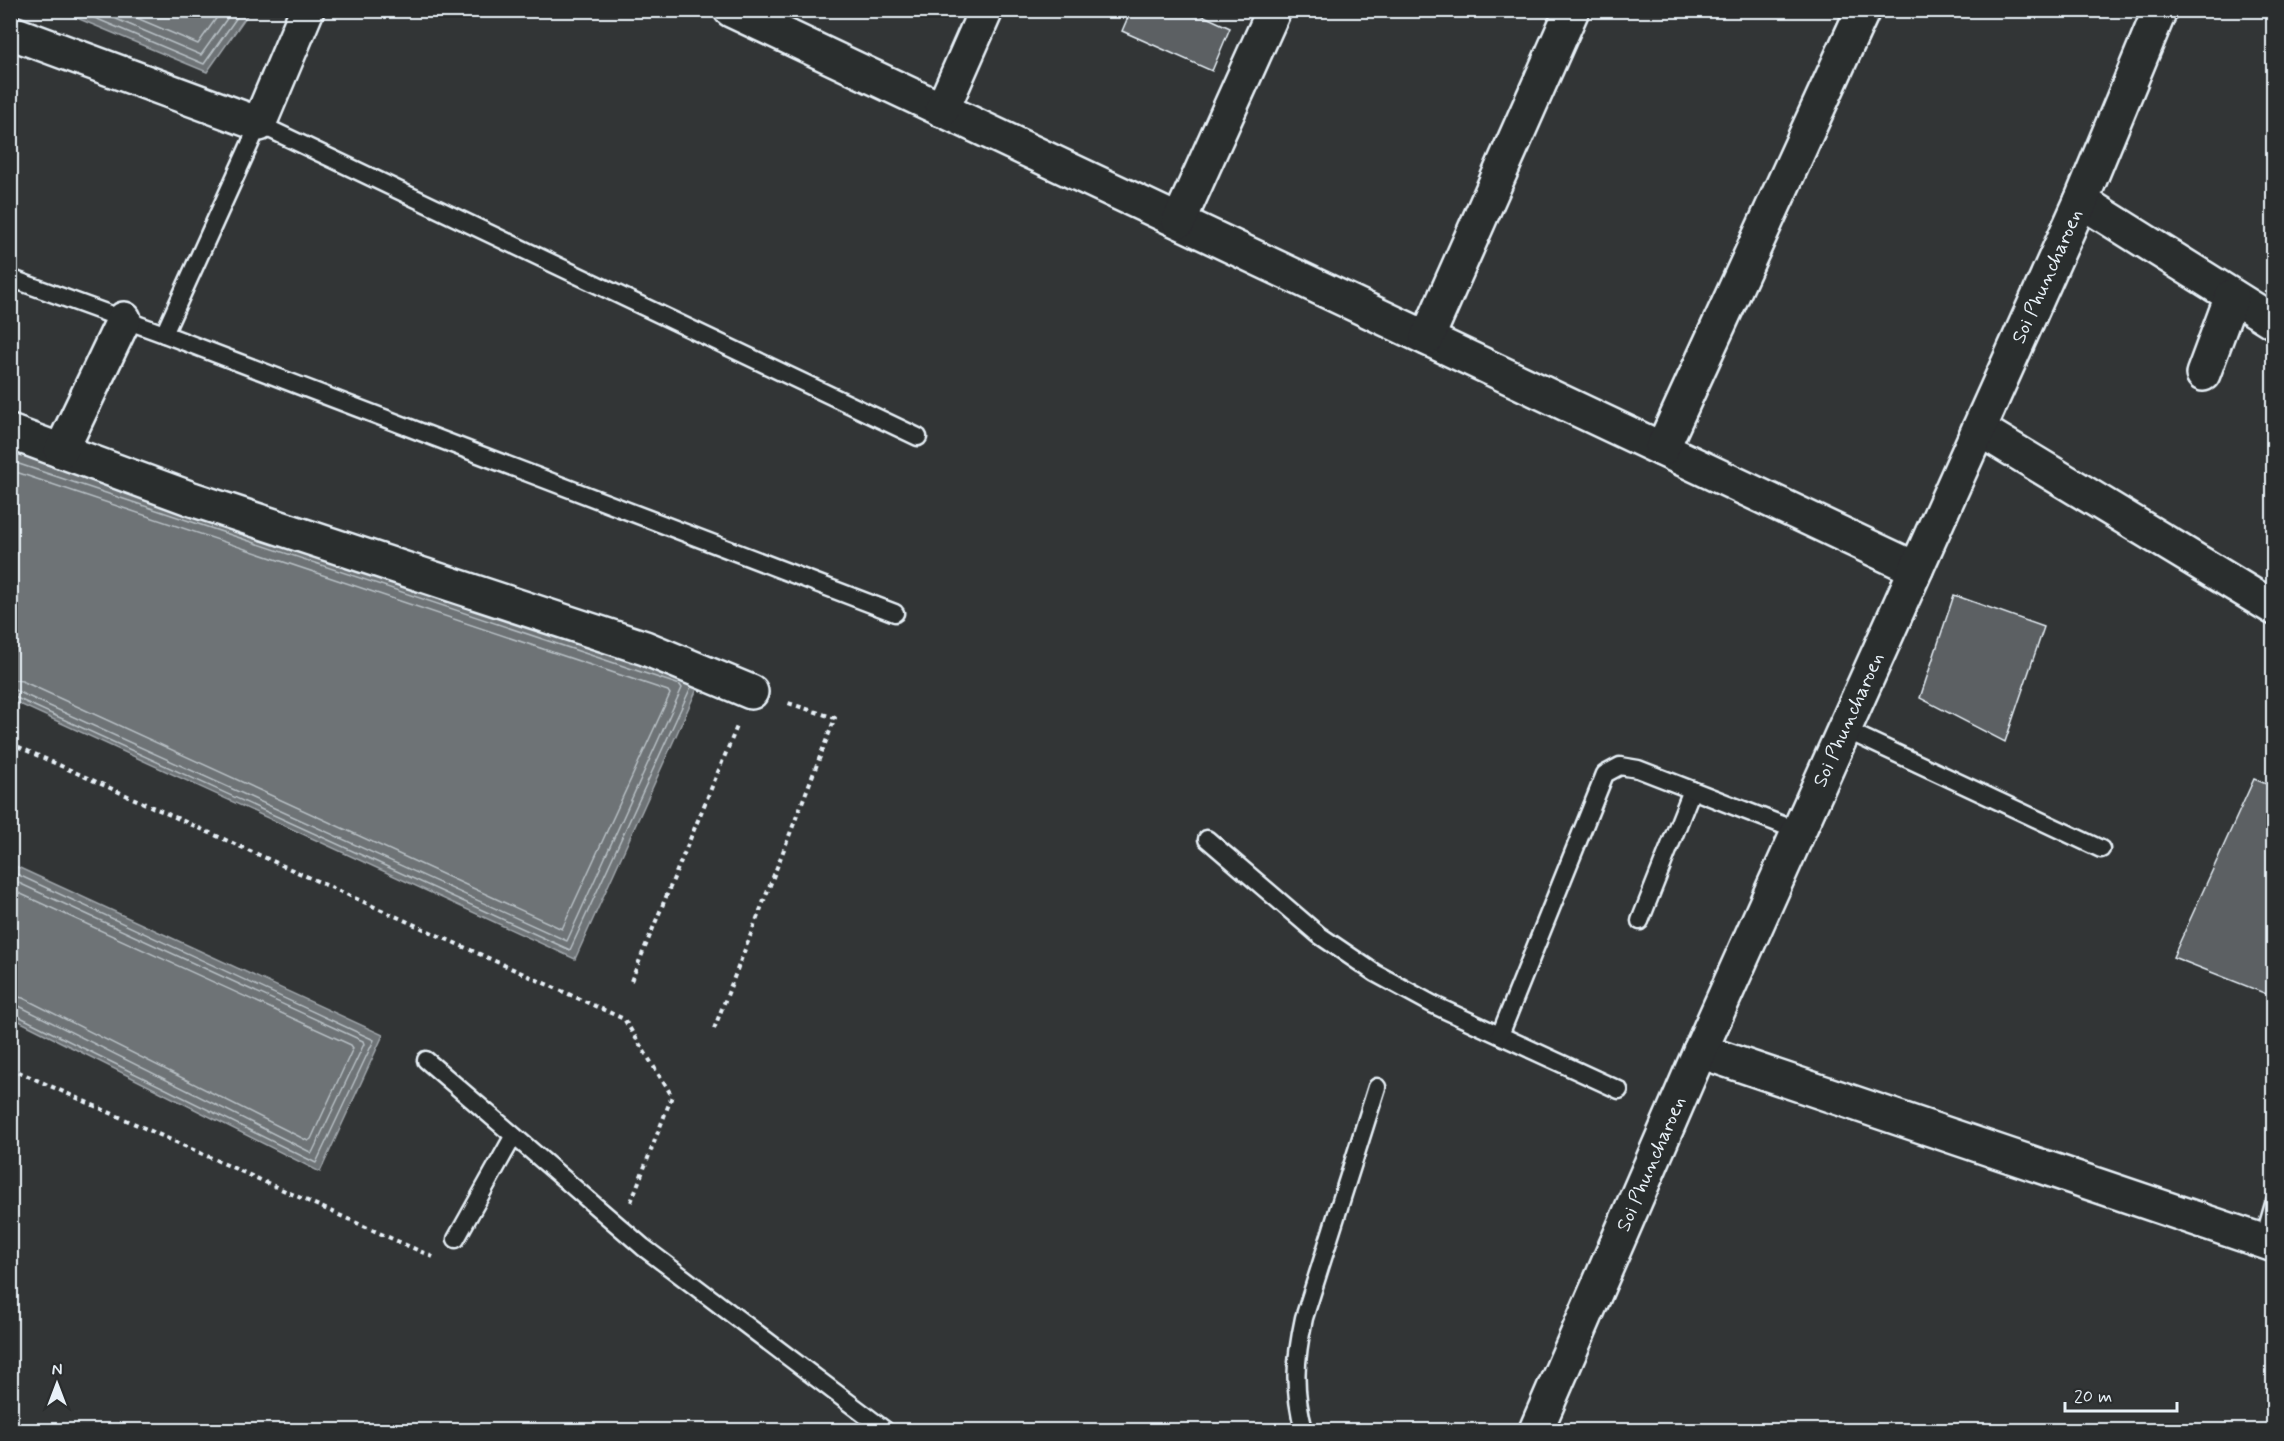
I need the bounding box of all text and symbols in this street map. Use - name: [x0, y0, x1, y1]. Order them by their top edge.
- street label: Soi Phuncharoen: [2005, 205, 2089, 348]
- street label: Soi Phuncharoen: [1807, 648, 1890, 791]
- street label: Soi Phuncharoen: [1610, 1092, 1692, 1236]
- north arrow: [27, 1354, 87, 1414]
- text: N: [52, 1360, 62, 1381]
- scale bar: [2065, 1375, 2178, 1413]
- text: 20 m: [2074, 1385, 2112, 1409]

